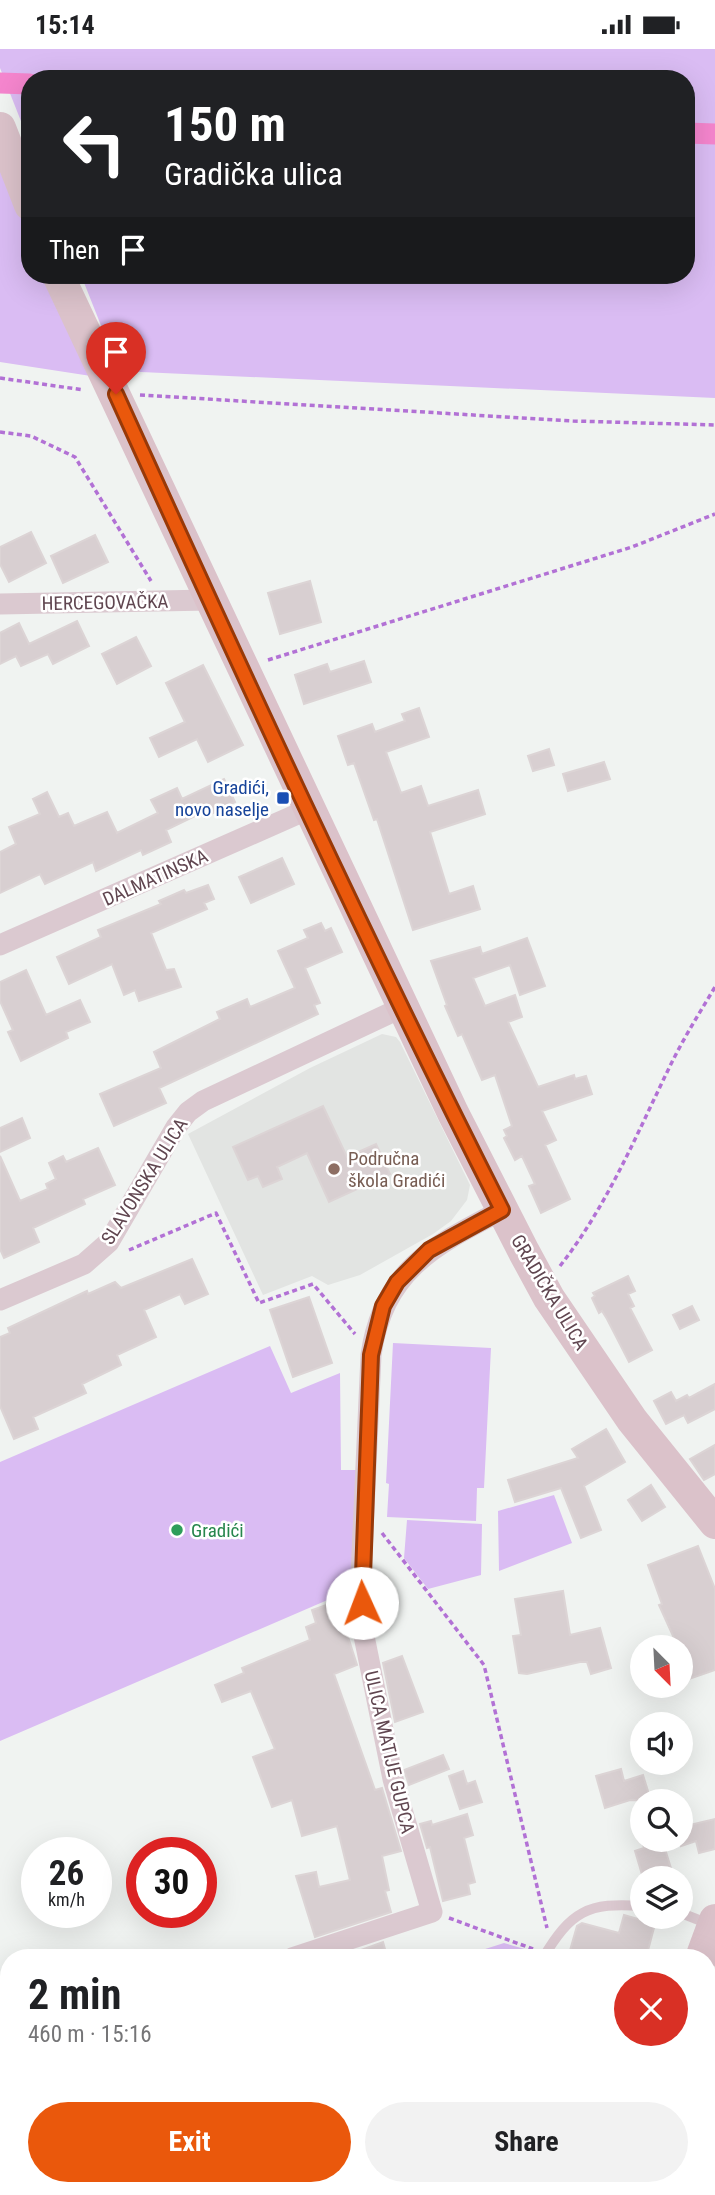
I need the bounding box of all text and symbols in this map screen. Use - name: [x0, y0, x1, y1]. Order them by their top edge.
- text: 15:14: [35, 10, 95, 40]
- text: 150 m: [164, 96, 286, 153]
- icon: left: [49, 98, 140, 189]
- text: Gradička ulica: [164, 155, 343, 193]
- icon: arrive: [114, 231, 152, 269]
- text: Then: [49, 235, 100, 265]
- pin: [86, 322, 146, 394]
- icon: arrive: [97, 333, 135, 371]
- street label: HERCEGOVAČKA: [41, 590, 169, 615]
- place label: Gradići, novo naselje: [175, 776, 269, 821]
- marker: Gradići, novo naselje: [275, 790, 291, 806]
- street label: DALMATINSKA: [99, 844, 211, 911]
- street label: SLAVONSKA ULICA: [96, 1114, 193, 1249]
- place label: Područna škola Gradići: [348, 1147, 445, 1192]
- marker: Područna škola Gradići: [326, 1161, 342, 1177]
- street label: GRADIČKA ULICA: [506, 1230, 593, 1354]
- place label: Gradići: [191, 1519, 244, 1542]
- marker: Gradići: [169, 1522, 185, 1538]
- position arrow: [325, 1566, 399, 1640]
- north arrow: [630, 1635, 693, 1697]
- map controls: [630, 1635, 693, 1929]
- street label: ULICA MATIJE GUPCA: [360, 1668, 419, 1836]
- button: sound: [630, 1712, 693, 1775]
- button: search: [630, 1789, 693, 1852]
- speed limit sign: 30: [126, 1837, 217, 1928]
- text: 26: [49, 1853, 84, 1894]
- button: layers: [630, 1866, 693, 1929]
- text: km/h: [48, 1889, 85, 1910]
- text: 2 min: [28, 1970, 121, 2019]
- button: close: [614, 1972, 688, 2046]
- text: 460 m · 15:16: [28, 2021, 152, 2048]
- button: Exit: [28, 2102, 351, 2182]
- button: Share: [365, 2102, 688, 2182]

